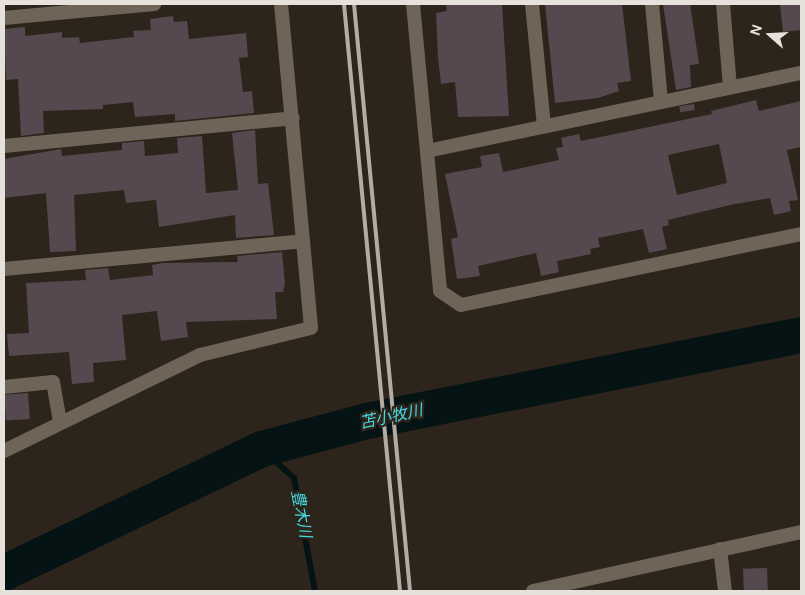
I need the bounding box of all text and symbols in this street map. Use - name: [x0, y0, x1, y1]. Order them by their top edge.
- north arrow: [745, 10, 795, 60]
- text: N: [746, 22, 766, 38]
- water label: 苫小牧川: [358, 401, 424, 433]
- water label: 豊木川: [287, 489, 315, 539]

